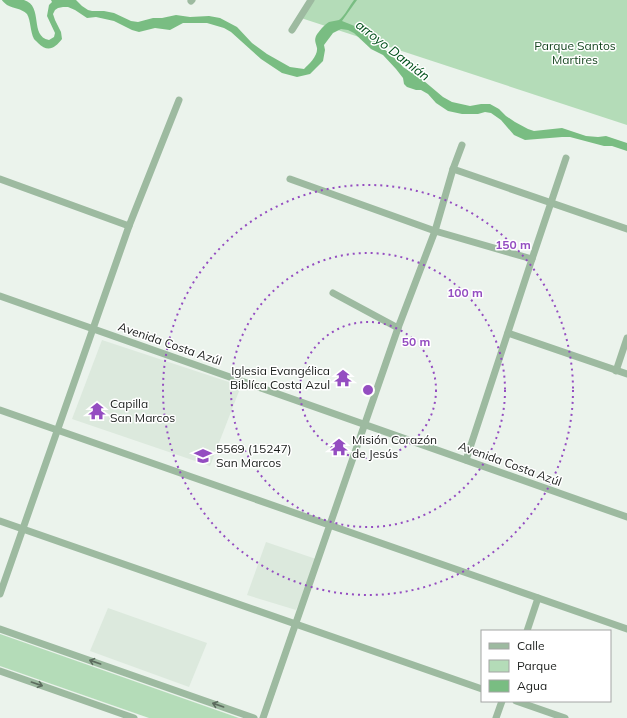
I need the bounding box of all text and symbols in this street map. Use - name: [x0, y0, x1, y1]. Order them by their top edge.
- water label: arroyo Damián: [353, 16, 433, 84]
- park label: Parque Santos Martires: [534, 38, 616, 67]
- text: 150 m: [495, 237, 531, 252]
- text: 100 m: [447, 285, 483, 300]
- street label: Avenida Costa Azúl: [116, 319, 224, 368]
- text: 50 m: [402, 334, 430, 349]
- place label: Iglesia Evangélica Biblíca Costa Azul: [230, 363, 330, 392]
- temple icon: Iglesia Evangélica Biblíca Costa Azul: [333, 368, 353, 388]
- centre of rings: [361, 383, 375, 397]
- place label: Capilla San Marcos: [110, 396, 175, 425]
- temple icon: Capilla San Marcos: [87, 401, 107, 421]
- place label: Misión Corazón de Jesús: [352, 432, 437, 461]
- temple icon: Misión Corazón de Jesús: [329, 437, 349, 457]
- street label: Avenida Costa Azúl: [457, 438, 564, 489]
- place label: 5569 (15247) San Marcos: [216, 441, 292, 470]
- school or university icon: 5569 (15247) San Marcos: [193, 446, 213, 466]
- legend: [481, 630, 611, 702]
- text: Calle: [517, 638, 544, 653]
- one-way arrow: [88, 658, 101, 665]
- text: Parque: [517, 658, 557, 673]
- text: Agua: [517, 678, 547, 693]
- one-way arrow: [30, 681, 43, 688]
- one-way arrow: [211, 701, 224, 708]

